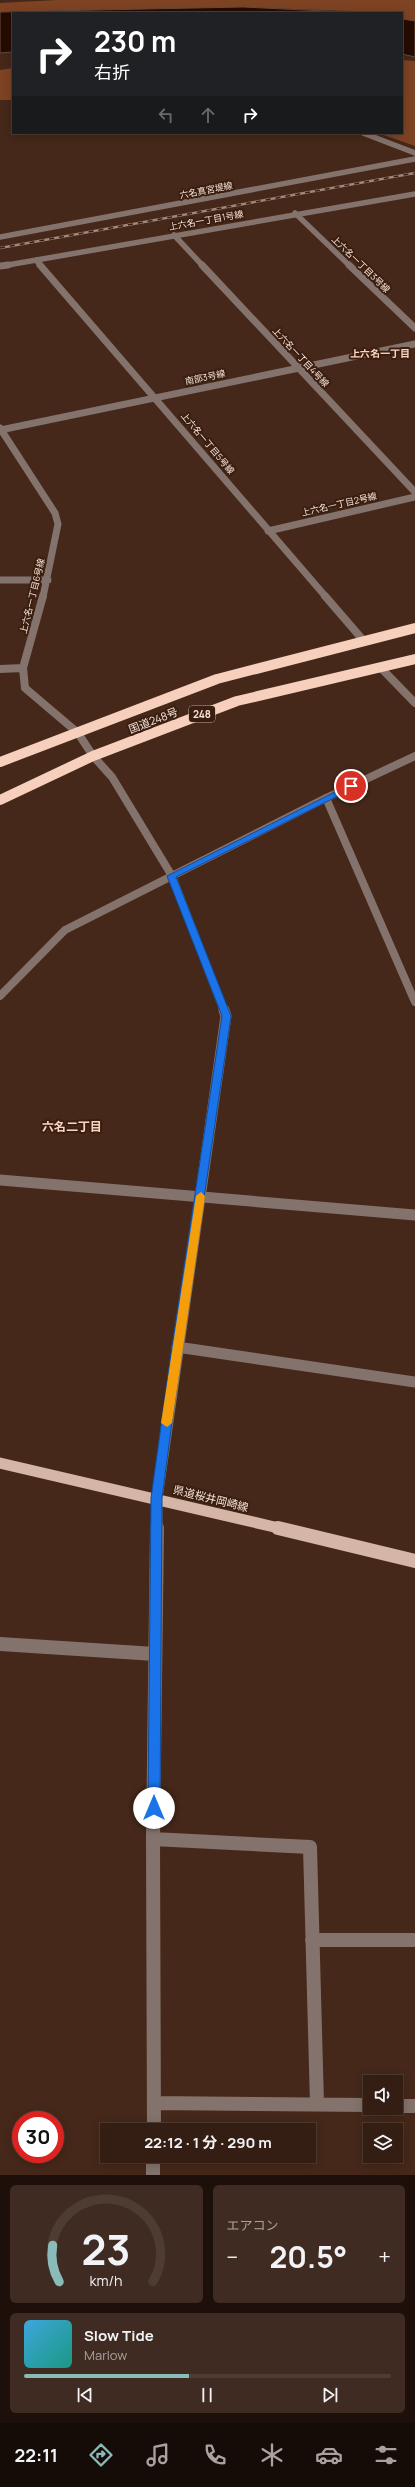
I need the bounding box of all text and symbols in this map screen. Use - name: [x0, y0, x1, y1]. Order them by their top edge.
- text: 230 m: [94, 22, 176, 60]
- icon: right: [28, 28, 80, 80]
- text: 右折: [94, 60, 130, 84]
- icon: left: [155, 104, 177, 126]
- icon: ahead: [197, 104, 219, 126]
- icon: right: [239, 104, 261, 126]
- street label: 六名真宮堤線: [178, 178, 235, 202]
- street label: 上六名一丁目1号線: [168, 207, 245, 233]
- street label: 上六名一丁目3号線: [329, 233, 394, 296]
- street label: 上六名一丁目4号線: [270, 324, 333, 390]
- district label: 上六名一丁目: [350, 346, 410, 360]
- street label: 南部3号線: [184, 366, 227, 388]
- street label: 上六名一丁目5号線: [178, 409, 238, 478]
- street label: 上六名一丁目2号線: [300, 489, 379, 519]
- street label: 上六名一丁目6号線: [16, 556, 48, 635]
- street label: 国道248号: [126, 704, 180, 736]
- road number: 248: [189, 706, 215, 722]
- pin: [334, 769, 368, 803]
- icon: arrive: [340, 775, 362, 797]
- district label: 六名二丁目: [42, 1118, 102, 1135]
- street label: 県道桜井岡崎線: [172, 1481, 250, 1515]
- position arrow: [133, 1787, 175, 1829]
- map controls: [363, 2075, 403, 2163]
- button: sound: [363, 2075, 403, 2115]
- speed limit sign: 30: [12, 2111, 64, 2163]
- button: layers: [363, 2123, 403, 2163]
- text: 22:12 · 1 分 · 290 m: [144, 2132, 272, 2153]
- text: エアコン: [227, 2216, 279, 2234]
- text: 23: [82, 2221, 131, 2277]
- text: 20.5°: [269, 2236, 347, 2277]
- text: −: [227, 2242, 238, 2272]
- text: +: [378, 2242, 391, 2272]
- text: km/h: [90, 2271, 123, 2290]
- text: Slow Tide: [84, 2325, 154, 2346]
- text: Marlow: [84, 2346, 127, 2364]
- icon: previous: [74, 2384, 96, 2406]
- icon: pause: [196, 2384, 218, 2406]
- icon: next: [319, 2384, 341, 2406]
- icon: directions: [87, 2441, 115, 2469]
- icon: music: [144, 2441, 172, 2469]
- icon: phone: [201, 2441, 229, 2469]
- icon: climate: [258, 2441, 286, 2469]
- icon: car: [315, 2441, 343, 2469]
- icon: filters: [372, 2441, 400, 2469]
- text: 22:11: [15, 2443, 58, 2467]

